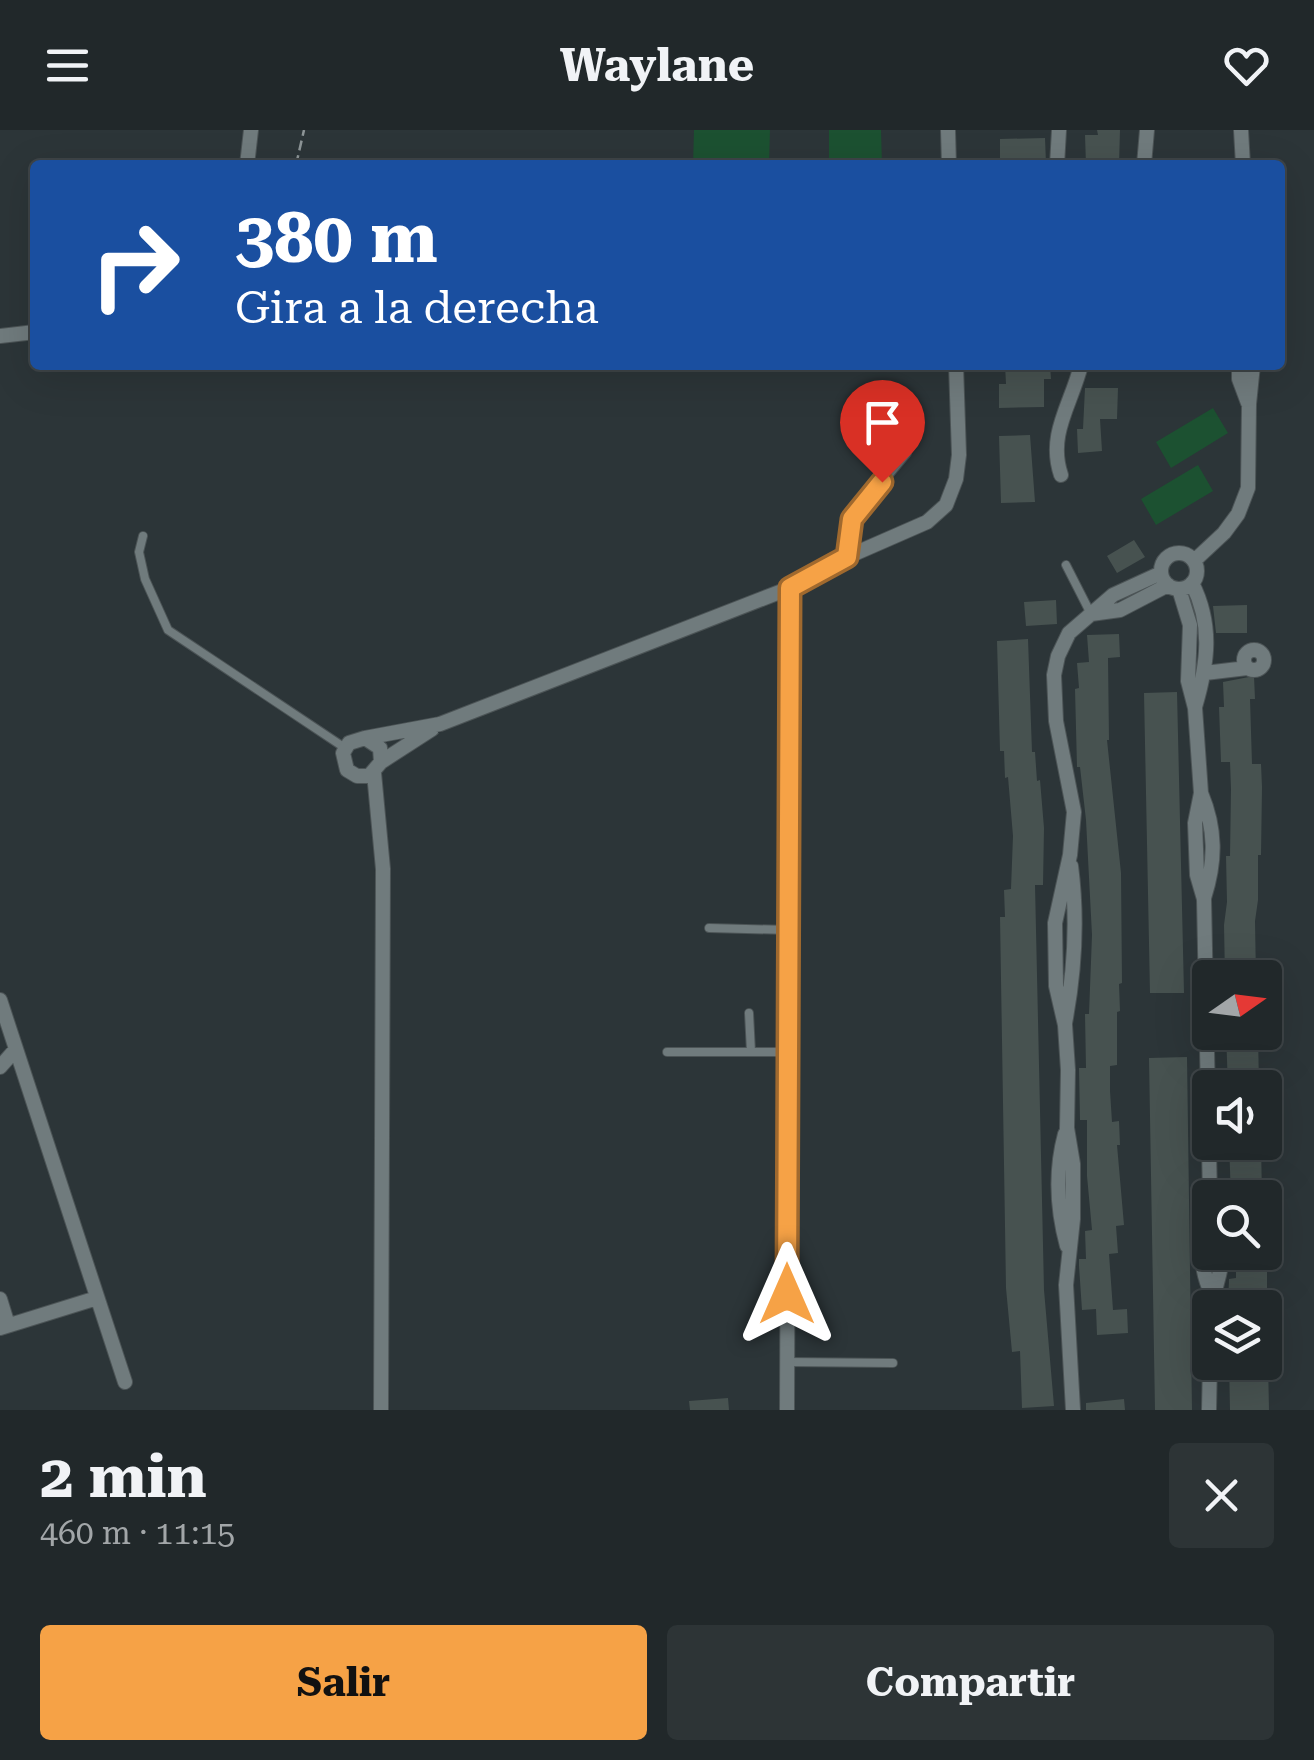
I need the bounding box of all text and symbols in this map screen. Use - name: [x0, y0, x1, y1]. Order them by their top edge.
- icon: menu: [40, 38, 95, 93]
- icon: heart: [1219, 38, 1274, 93]
- text: Waylane: [560, 39, 754, 92]
- text: 380 m: [235, 197, 438, 279]
- icon: right: [70, 200, 200, 330]
- text: Gira a la derecha: [235, 281, 599, 334]
- pin: [840, 380, 925, 483]
- icon: arrive: [855, 395, 910, 450]
- north arrow: [1192, 960, 1282, 1050]
- map controls: [1192, 960, 1282, 1380]
- button: sound: [1192, 1070, 1282, 1160]
- button: search: [1192, 1180, 1282, 1270]
- position arrow: [735, 1242, 839, 1346]
- button: layers: [1192, 1290, 1282, 1380]
- text: 2 min: [40, 1441, 207, 1512]
- button: close: [1169, 1443, 1274, 1548]
- text: 460 m · 11:15: [40, 1514, 235, 1552]
- button: Salir: [40, 1625, 647, 1740]
- button: Compartir: [667, 1625, 1274, 1740]

